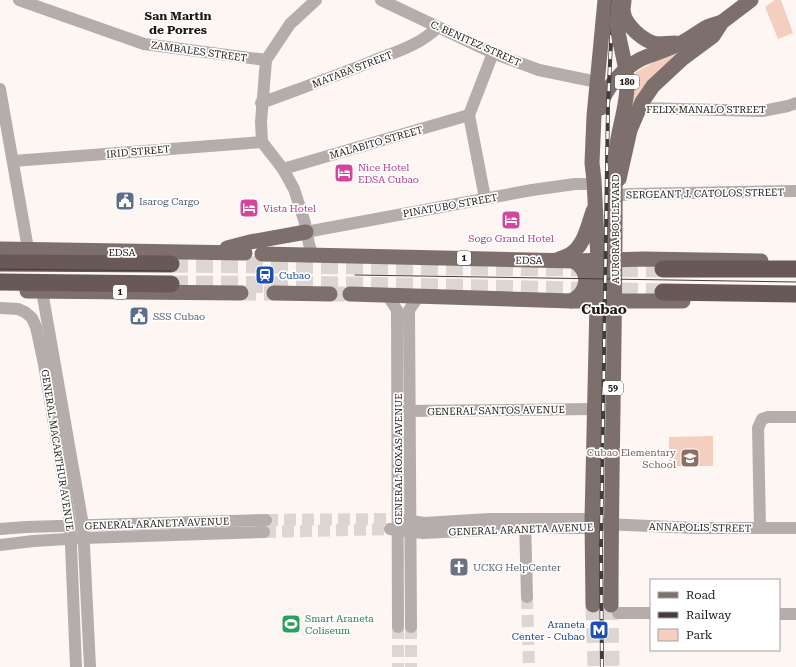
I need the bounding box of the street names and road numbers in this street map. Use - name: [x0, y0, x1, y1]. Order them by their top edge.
- street label: C. BENITEZ STREET: [429, 19, 523, 68]
- street label: ZAMBALES STREET: [150, 39, 248, 64]
- street label: MATABA STREET: [311, 49, 394, 90]
- road number: 180: [615, 75, 639, 89]
- street label: FELIX MANALO STREET: [646, 104, 766, 115]
- street label: MALABITO STREET: [328, 124, 424, 161]
- street label: IRID STREET: [106, 143, 171, 160]
- street label: AURORA BOULEVARD: [610, 174, 621, 284]
- street label: SERGEANT J. CATOLOS STREET: [626, 187, 784, 200]
- street label: PINATUBO STREET: [402, 192, 498, 219]
- street label: EDSA: [108, 247, 136, 258]
- road number: 1: [457, 251, 471, 265]
- street label: EDSA: [515, 255, 543, 266]
- road number: 1: [113, 285, 127, 299]
- street label: GENERAL MACARTHUR AVENUE: [39, 369, 76, 532]
- road number: 59: [603, 381, 623, 395]
- street label: GENERAL ROXAS AVENUE: [393, 393, 404, 525]
- street label: GENERAL SANTOS AVENUE: [427, 404, 565, 417]
- street label: GENERAL ARANETA AVENUE: [84, 515, 230, 532]
- street label: GENERAL ARANETA AVENUE: [448, 521, 594, 538]
- street label: ANNAPOLIS STREET: [649, 521, 752, 534]

